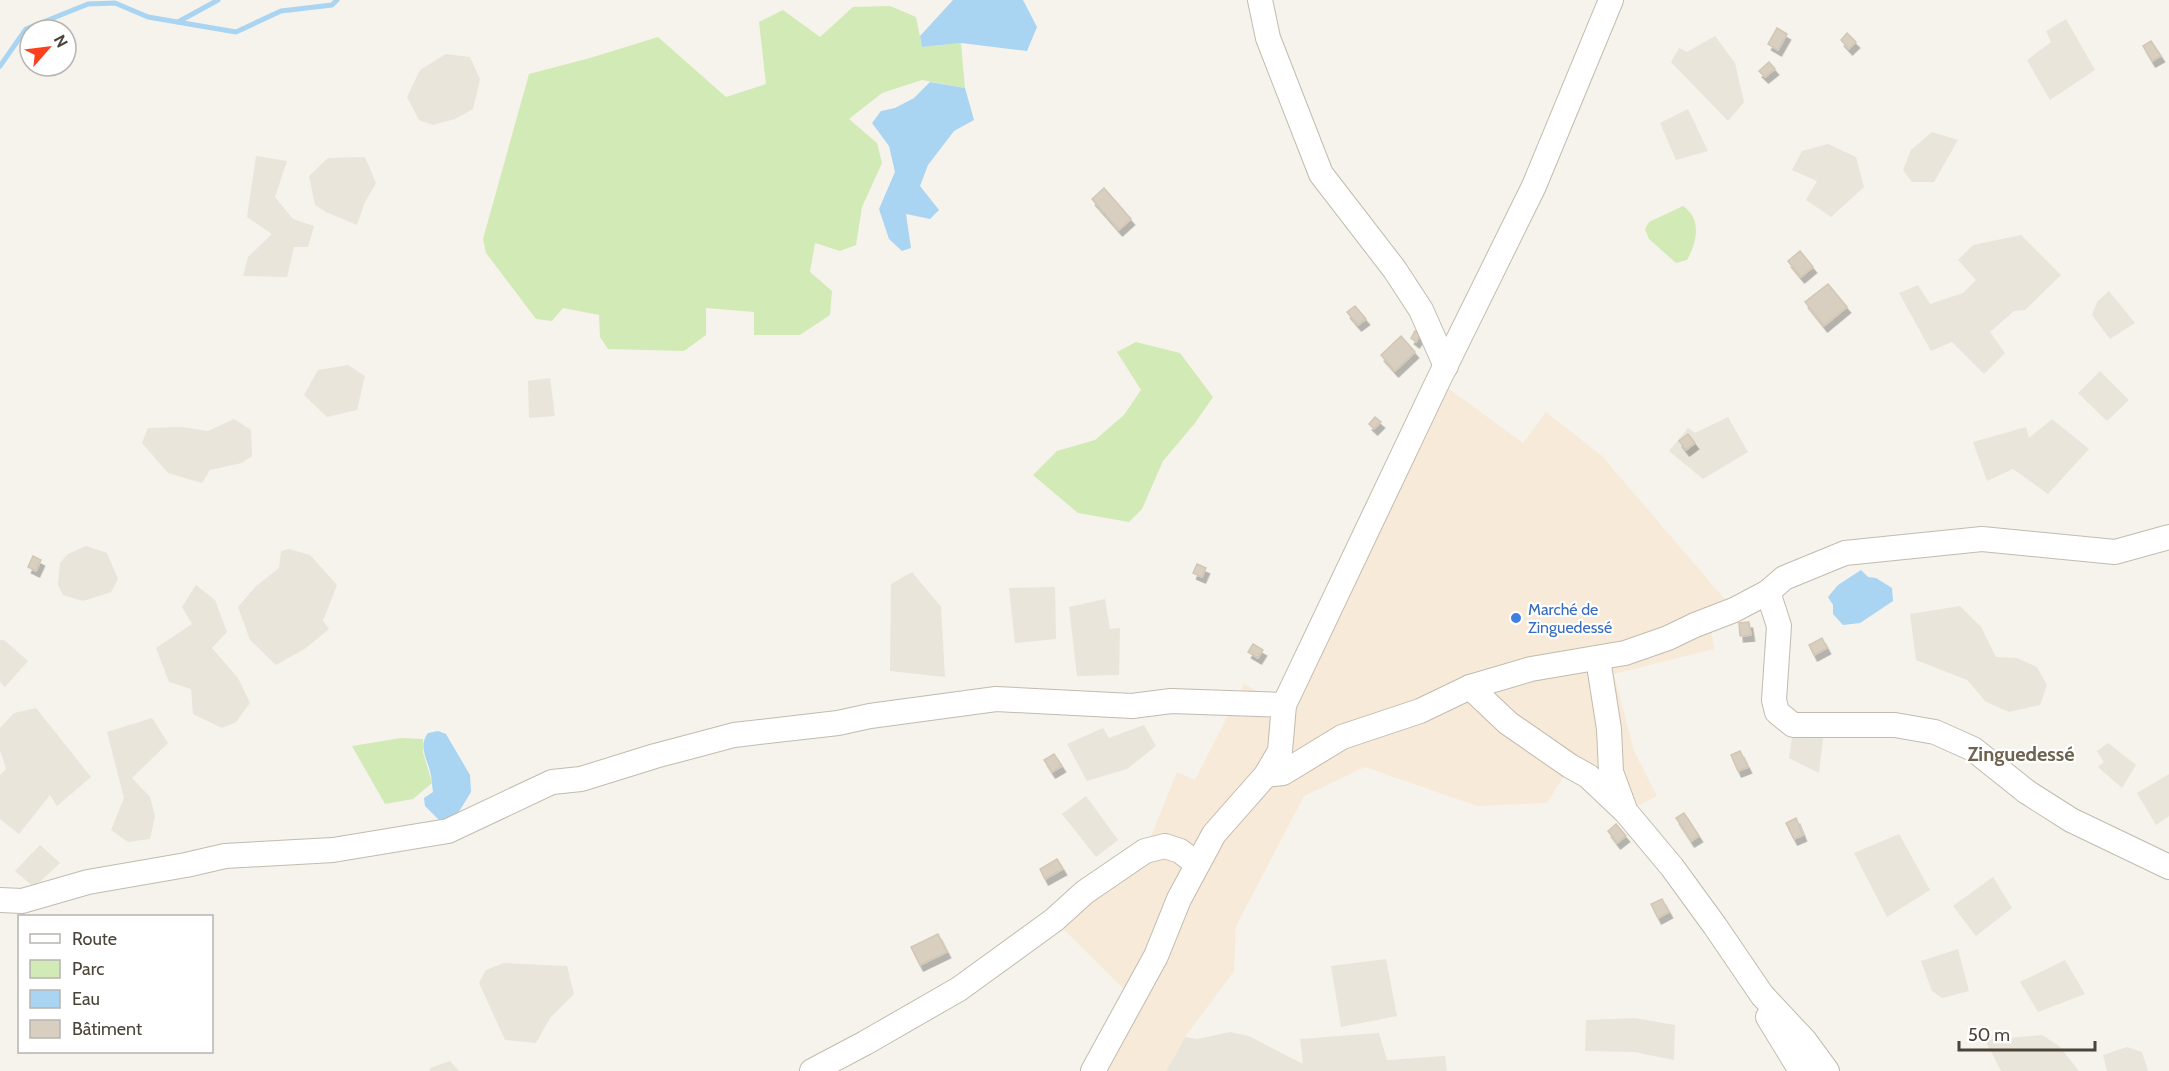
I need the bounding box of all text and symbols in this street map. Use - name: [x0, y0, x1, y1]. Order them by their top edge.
- north arrow: [18, 18, 78, 78]
- text: N: [50, 32, 72, 51]
- place label: Marché de Zinguedessé: [1528, 600, 1612, 637]
- marker: Marché de Zinguedessé: [1509, 611, 1523, 625]
- district label: Zinguedessé: [1968, 742, 2074, 766]
- legend: [18, 915, 213, 1053]
- text: Route: [72, 928, 117, 950]
- text: Parc: [72, 958, 104, 980]
- text: Eau: [72, 988, 100, 1010]
- scale bar: [1959, 1014, 2096, 1052]
- text: Bâtiment: [72, 1018, 142, 1040]
- text: 50 m: [1968, 1024, 2010, 1046]

